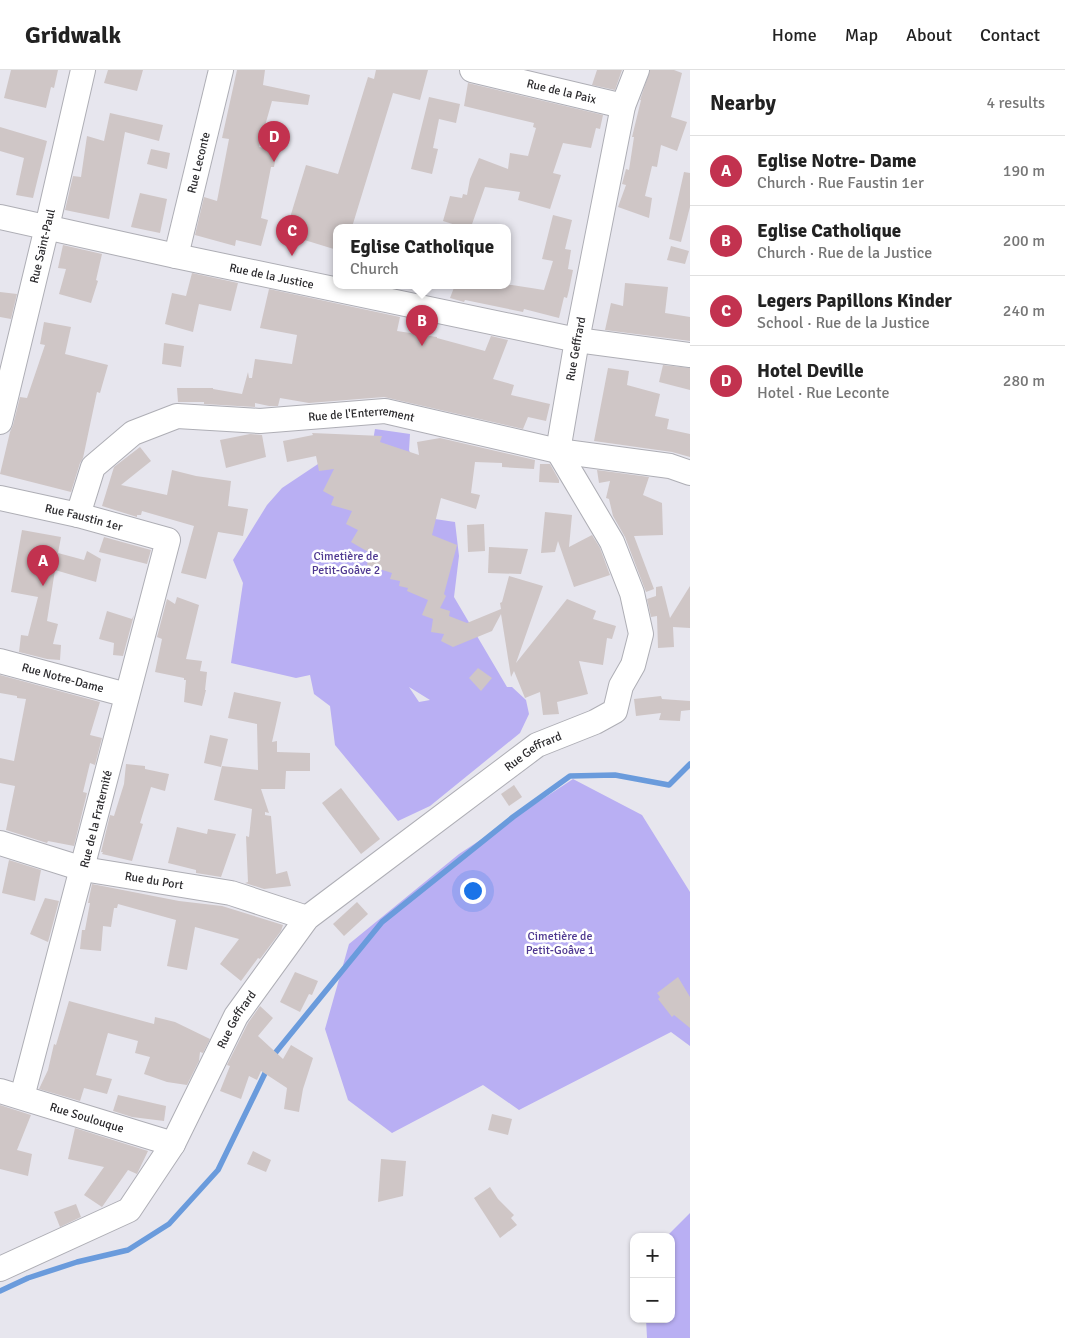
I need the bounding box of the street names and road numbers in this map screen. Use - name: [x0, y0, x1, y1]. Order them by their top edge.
- street label: Rue de la Paix: [525, 76, 598, 107]
- street label: Rue Leconte: [184, 131, 214, 195]
- street label: Rue Saint-Paul: [27, 207, 59, 285]
- street label: Rue de la Justice: [228, 260, 315, 293]
- street label: Rue Geffrard: [563, 316, 589, 382]
- street label: Rue de l'Enterrement: [308, 404, 416, 426]
- street label: Rue Faustin 1er: [43, 501, 125, 535]
- street label: Rue Notre-Dame: [20, 660, 105, 696]
- street label: Rue Geffrard: [502, 729, 564, 775]
- street label: Rue de la Fraternité: [77, 769, 116, 869]
- street label: Rue du Port: [124, 869, 185, 893]
- street label: Rue Geffrard: [214, 988, 260, 1051]
- street label: Rue Soulouque: [48, 1100, 126, 1137]

